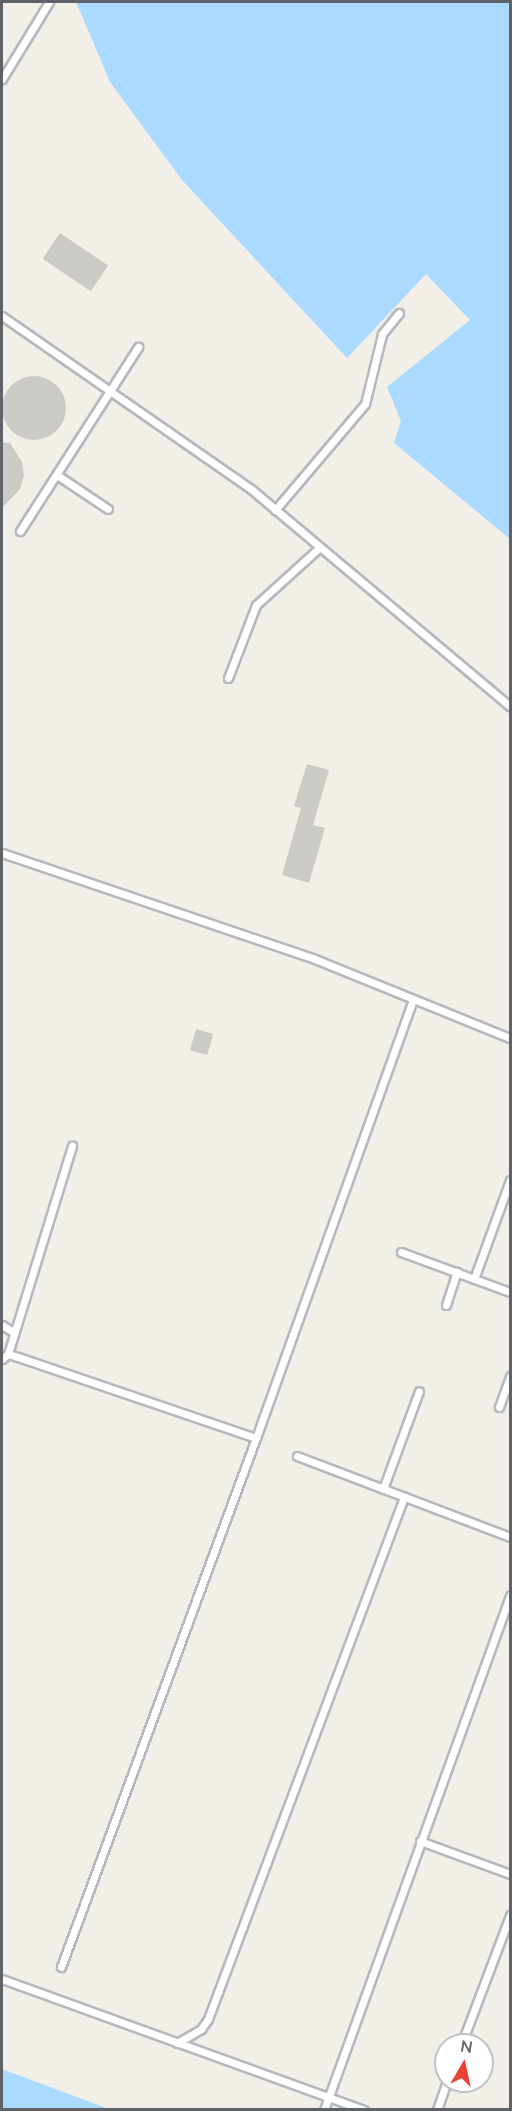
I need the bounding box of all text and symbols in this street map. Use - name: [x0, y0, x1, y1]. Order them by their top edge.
- north arrow: [434, 2033, 494, 2093]
- text: N: [459, 2035, 474, 2059]

